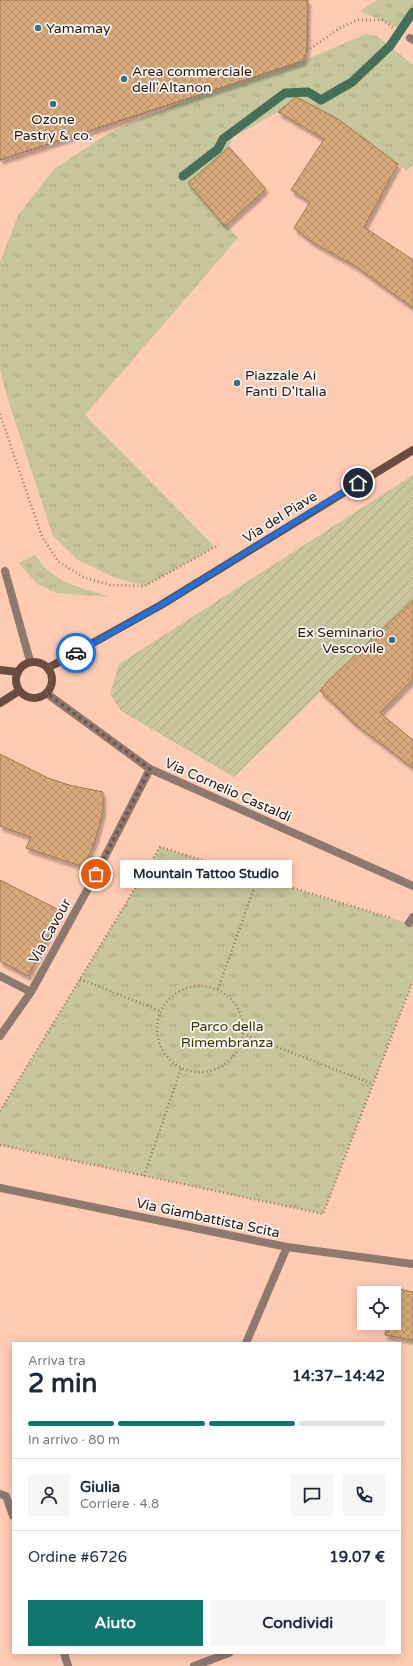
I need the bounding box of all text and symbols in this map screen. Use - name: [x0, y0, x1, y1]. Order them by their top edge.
- place label: Yamamay: [46, 20, 111, 37]
- marker: Yamamay: [33, 23, 43, 33]
- place label: Area commerciale dell'Altanon: [132, 63, 252, 96]
- marker: Area commerciale dell'Altanon: [119, 74, 129, 84]
- marker: Ozone Pastry & co.: [48, 99, 58, 109]
- place label: Ozone Pastry & co.: [14, 111, 92, 144]
- place label: Piazzale Ai Fanti D'Italia: [245, 367, 327, 400]
- marker: Piazzale Ai Fanti D'Italia: [232, 378, 242, 388]
- pin: [341, 466, 375, 500]
- icon: home: [347, 472, 369, 494]
- street label: Via del Piave: [240, 487, 320, 547]
- place label: Ex Seminario Vescovile: [297, 624, 384, 657]
- courier: [56, 633, 96, 673]
- marker: Ex Seminario Vescovile: [387, 635, 397, 645]
- icon: car: [65, 642, 87, 664]
- street label: Via Cornelio Castaldi: [162, 754, 294, 826]
- pin: [79, 857, 113, 891]
- callout: Mountain Tattoo Studio: [120, 860, 292, 888]
- icon: bag: [85, 863, 107, 885]
- text: Mountain Tattoo Studio: [133, 866, 279, 882]
- street label: Via Cavour: [25, 895, 75, 967]
- park label: Parco della Rimembranza: [181, 1018, 273, 1051]
- street label: Via Giambattista Scita: [135, 1194, 281, 1242]
- map controls: [357, 1286, 401, 1330]
- button: locate: [357, 1286, 401, 1330]
- text: Arriva tra: [28, 1353, 86, 1369]
- text: 14:37–14:42: [292, 1367, 385, 1385]
- text: 2 min: [28, 1368, 97, 1399]
- text: In arrivo · 80 m: [28, 1432, 120, 1448]
- button: person: [28, 1474, 70, 1516]
- button: chat: [291, 1474, 333, 1516]
- button: phone: [343, 1474, 385, 1516]
- text: Giulia: [80, 1478, 120, 1496]
- text: Corriere · 4.8: [80, 1496, 159, 1512]
- text: Ordine #6726: [28, 1548, 127, 1566]
- text: 19.07 €: [329, 1548, 385, 1566]
- button: Aiuto: [28, 1600, 203, 1646]
- button: Condividi: [211, 1600, 385, 1646]

